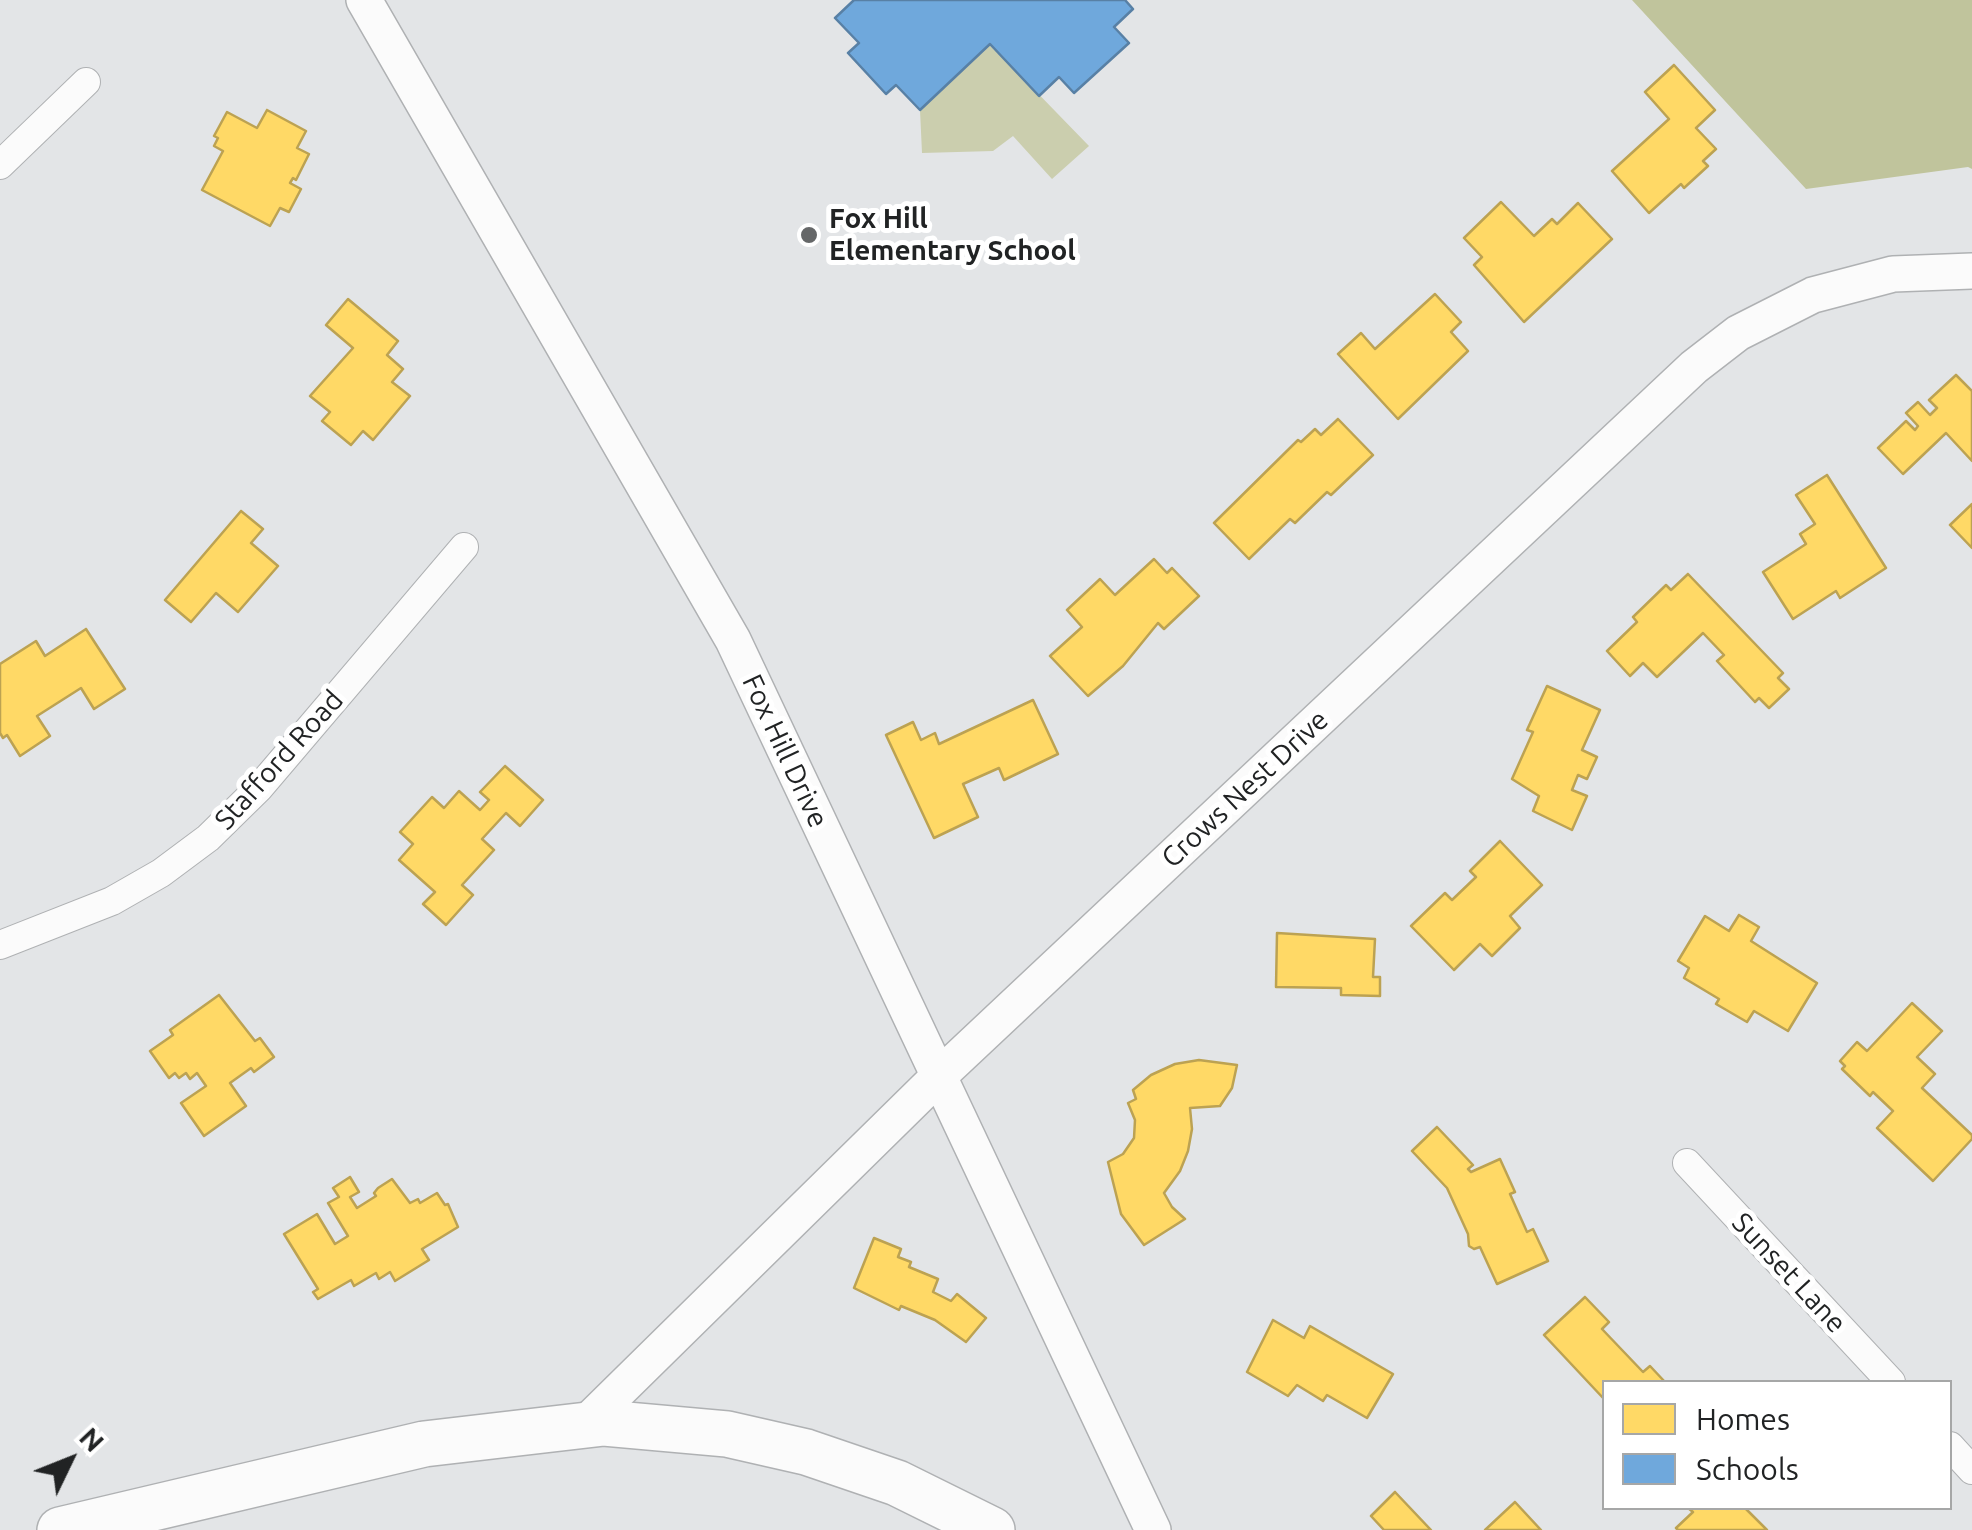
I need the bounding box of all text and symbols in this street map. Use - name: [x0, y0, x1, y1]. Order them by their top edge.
- place label: Fox Hill Elementary School: [829, 202, 1076, 268]
- marker: Fox Hill Elementary School: [798, 224, 820, 246]
- street label: Fox Hill Drive: [735, 669, 835, 833]
- street label: Stafford Road: [208, 684, 350, 836]
- street label: Crows Nest Drive: [1155, 703, 1335, 875]
- street label: Sunset Lane: [1725, 1206, 1853, 1340]
- legend: [1602, 1380, 1952, 1510]
- text: Homes: [1696, 1402, 1790, 1436]
- north arrow: [20, 1410, 120, 1510]
- text: N: [74, 1421, 111, 1457]
- text: Schools: [1696, 1452, 1799, 1486]

